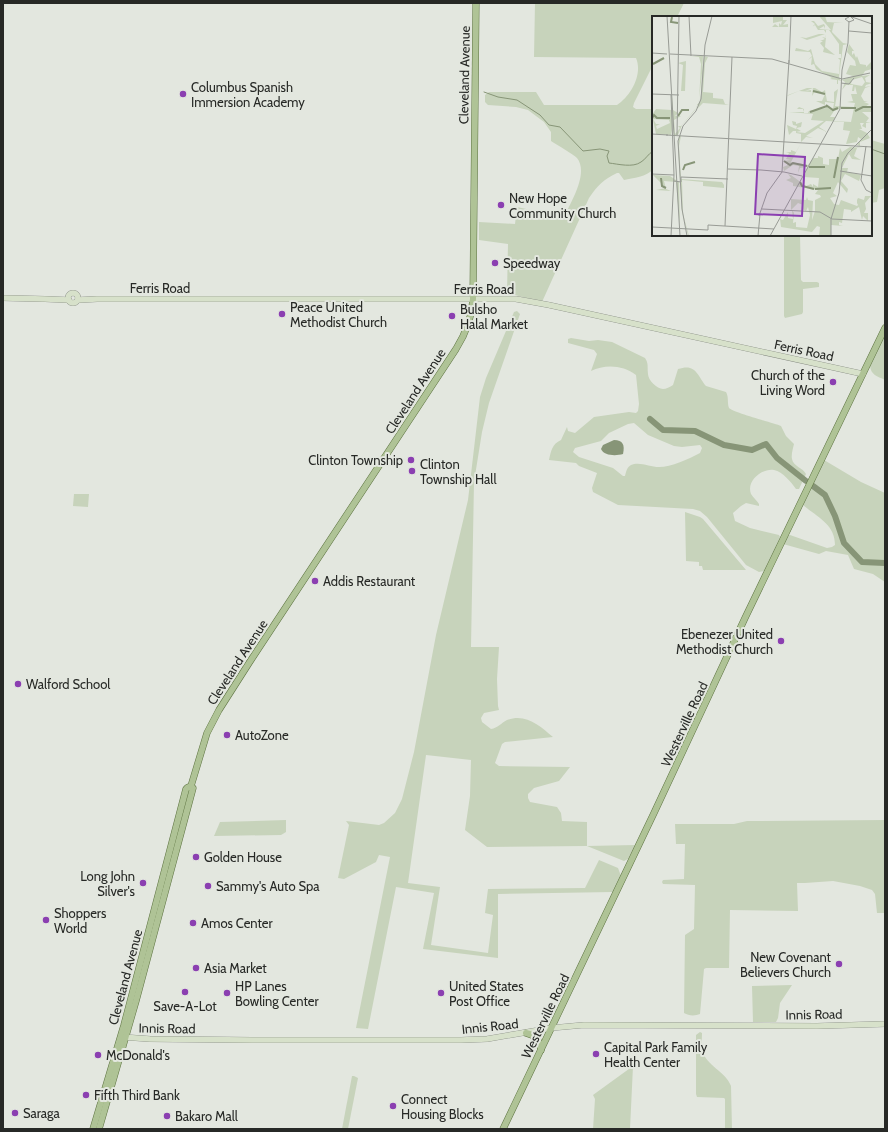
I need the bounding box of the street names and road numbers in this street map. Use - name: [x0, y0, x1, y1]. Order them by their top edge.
- street label: Cleveland Avenue: [455, 25, 473, 124]
- street label: Ferris Road: [130, 280, 190, 296]
- street label: Ferris Road: [454, 281, 514, 297]
- street label: Ferris Road: [773, 336, 835, 364]
- street label: Cleveland Avenue: [381, 345, 449, 437]
- street label: Cleveland Avenue: [203, 616, 271, 708]
- street label: Westerville Road: [657, 679, 711, 769]
- street label: Cleveland Avenue: [105, 927, 146, 1027]
- street label: Westerville Road: [518, 971, 572, 1061]
- street label: Innis Road: [785, 1006, 843, 1022]
- street label: Innis Road: [461, 1015, 519, 1037]
- street label: Innis Road: [138, 1020, 196, 1036]

